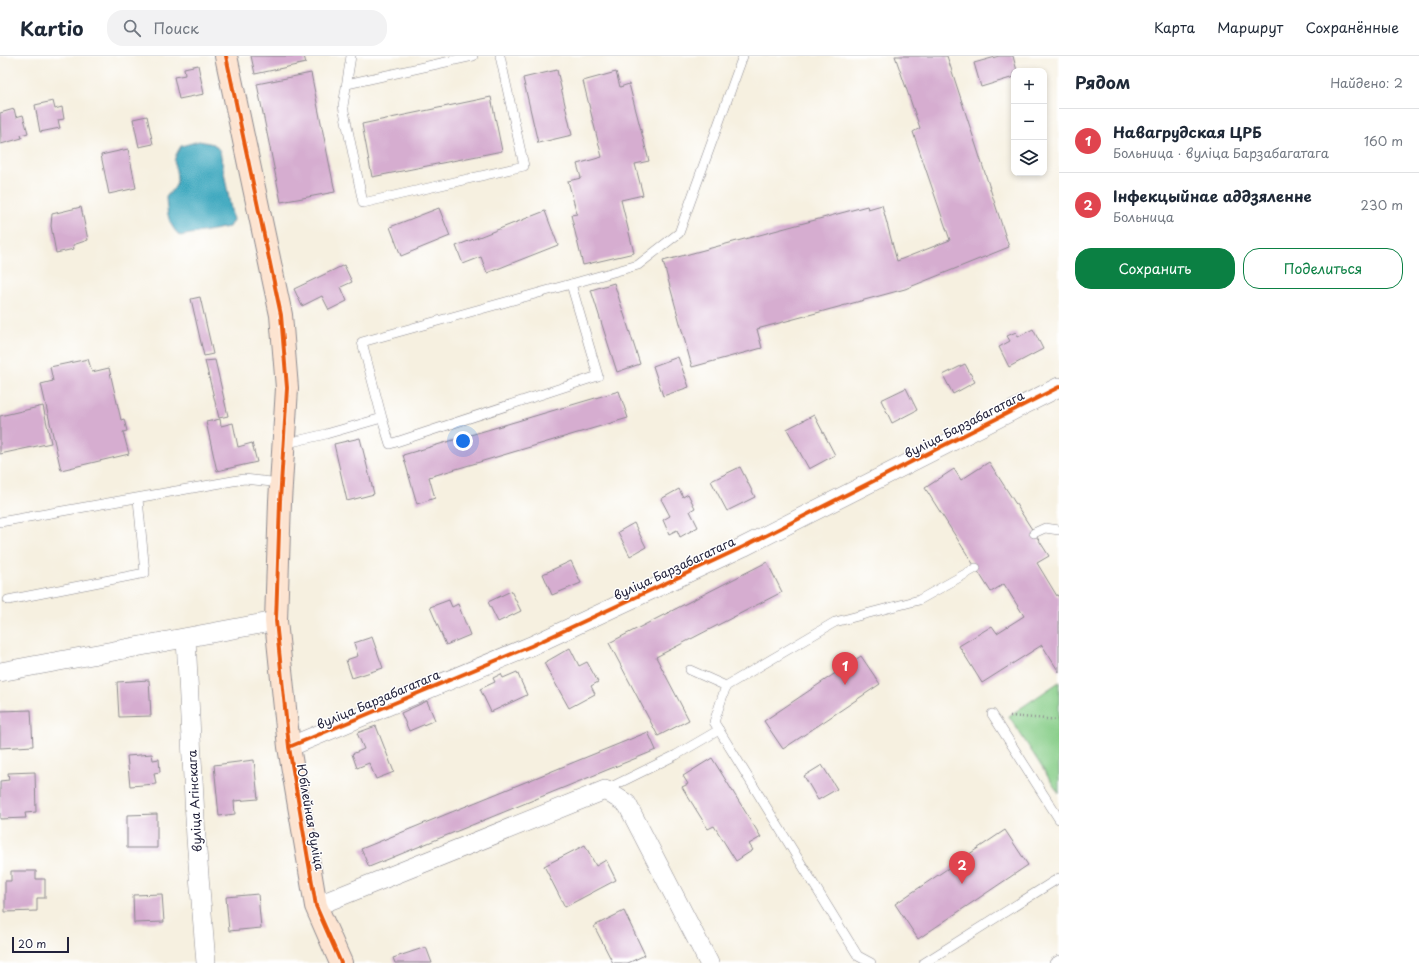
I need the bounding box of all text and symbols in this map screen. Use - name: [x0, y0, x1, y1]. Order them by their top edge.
- search box: [107, 10, 387, 46]
- text: Kartio: [20, 14, 83, 42]
- text: Поиск: [153, 16, 199, 39]
- icon: search: [121, 17, 143, 39]
- text: Карта: [1154, 17, 1195, 38]
- text: Маршрут: [1217, 17, 1283, 38]
- text: Сохранённые: [1305, 17, 1399, 38]
- map controls: [1011, 68, 1047, 176]
- button: +: [1011, 68, 1047, 104]
- text: Рядом: [1075, 69, 1130, 95]
- text: Найдено: 2: [1330, 73, 1403, 92]
- button: −: [1011, 104, 1047, 140]
- text: Навагрудская ЦРБ: [1113, 120, 1262, 143]
- text: 1: [1085, 131, 1091, 150]
- text: 160 m: [1364, 131, 1403, 150]
- button: layers: [1011, 140, 1047, 176]
- text: Больница · вуліца Барзабагатага: [1113, 143, 1329, 162]
- text: Інфекцыйнае аддзяленне: [1113, 184, 1312, 207]
- text: 2: [1083, 195, 1093, 214]
- text: 230 m: [1361, 195, 1403, 214]
- text: Больница: [1113, 207, 1174, 226]
- button: Сохранить: [1075, 248, 1235, 289]
- button: Поделиться: [1243, 248, 1403, 289]
- street label: вуліца Барзабагатага: [901, 386, 1027, 462]
- your location: [453, 431, 473, 451]
- street label: вуліца Барзабагатага: [610, 532, 738, 604]
- pin: 1: [832, 652, 858, 685]
- street label: вуліца Барзабагатага: [314, 665, 443, 733]
- street label: вуліца Агінскага: [182, 749, 206, 853]
- street label: Юбілейная вуліца: [293, 762, 329, 872]
- pin: 2: [949, 851, 975, 884]
- scale bar: [12, 935, 69, 954]
- text: 20 m: [18, 935, 46, 952]

